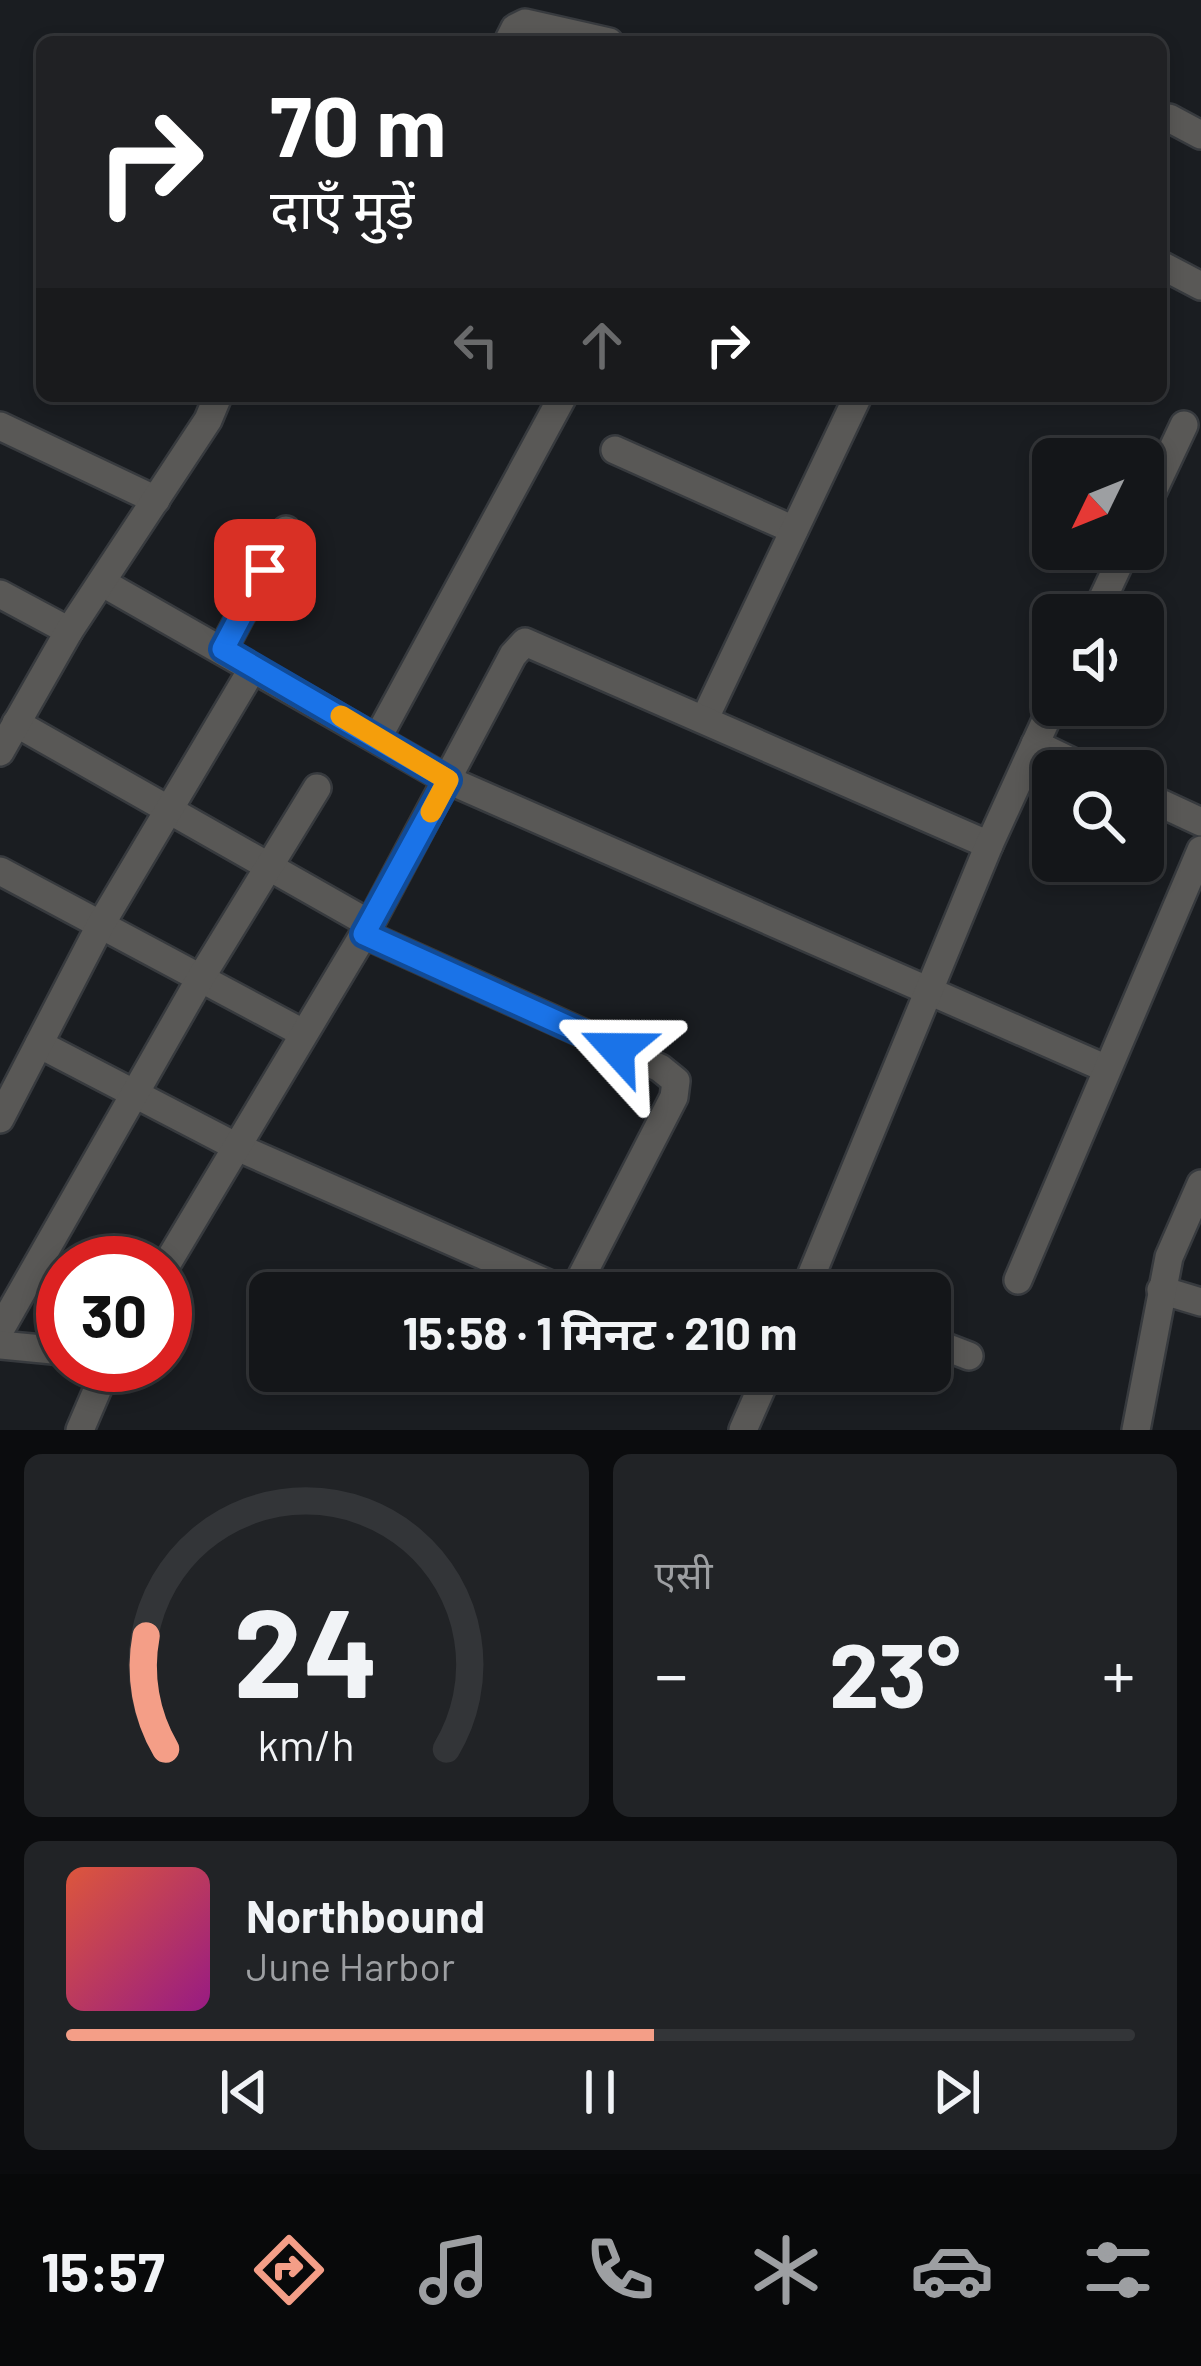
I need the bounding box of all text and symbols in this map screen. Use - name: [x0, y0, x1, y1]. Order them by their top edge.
- text: 70 m: [270, 73, 446, 174]
- icon: right: [72, 84, 228, 240]
- text: दाएँ मुड़ें: [270, 175, 415, 240]
- icon: left: [443, 312, 509, 378]
- icon: ahead: [569, 312, 635, 378]
- icon: right: [695, 312, 761, 378]
- north arrow: [1032, 438, 1164, 570]
- map controls: [1032, 438, 1164, 882]
- pin: [214, 519, 316, 621]
- icon: arrive: [232, 537, 298, 603]
- button: sound: [1032, 594, 1164, 726]
- button: search: [1032, 750, 1164, 882]
- position arrow: [554, 986, 680, 1112]
- speed limit sign: 30: [36, 1236, 192, 1392]
- text: 15:58 · 1 मिनट · 210 m: [403, 1305, 797, 1359]
- text: एसी: [655, 1550, 713, 1597]
- text: 24: [234, 1573, 379, 1723]
- text: 23°: [829, 1618, 961, 1726]
- text: −: [655, 1633, 688, 1712]
- text: +: [1102, 1633, 1135, 1712]
- text: km/h: [258, 1717, 355, 1769]
- text: Northbound: [246, 1888, 485, 1942]
- text: June Harbor: [246, 1942, 455, 1989]
- icon: previous: [211, 2059, 277, 2125]
- icon: pause: [567, 2059, 633, 2125]
- icon: next: [924, 2059, 990, 2125]
- icon: directions: [247, 2228, 331, 2312]
- icon: music: [412, 2228, 496, 2312]
- icon: phone: [578, 2228, 662, 2312]
- icon: climate: [744, 2228, 828, 2312]
- icon: car: [910, 2228, 994, 2312]
- icon: filters: [1076, 2228, 1160, 2312]
- text: 15:57: [41, 2238, 165, 2303]

